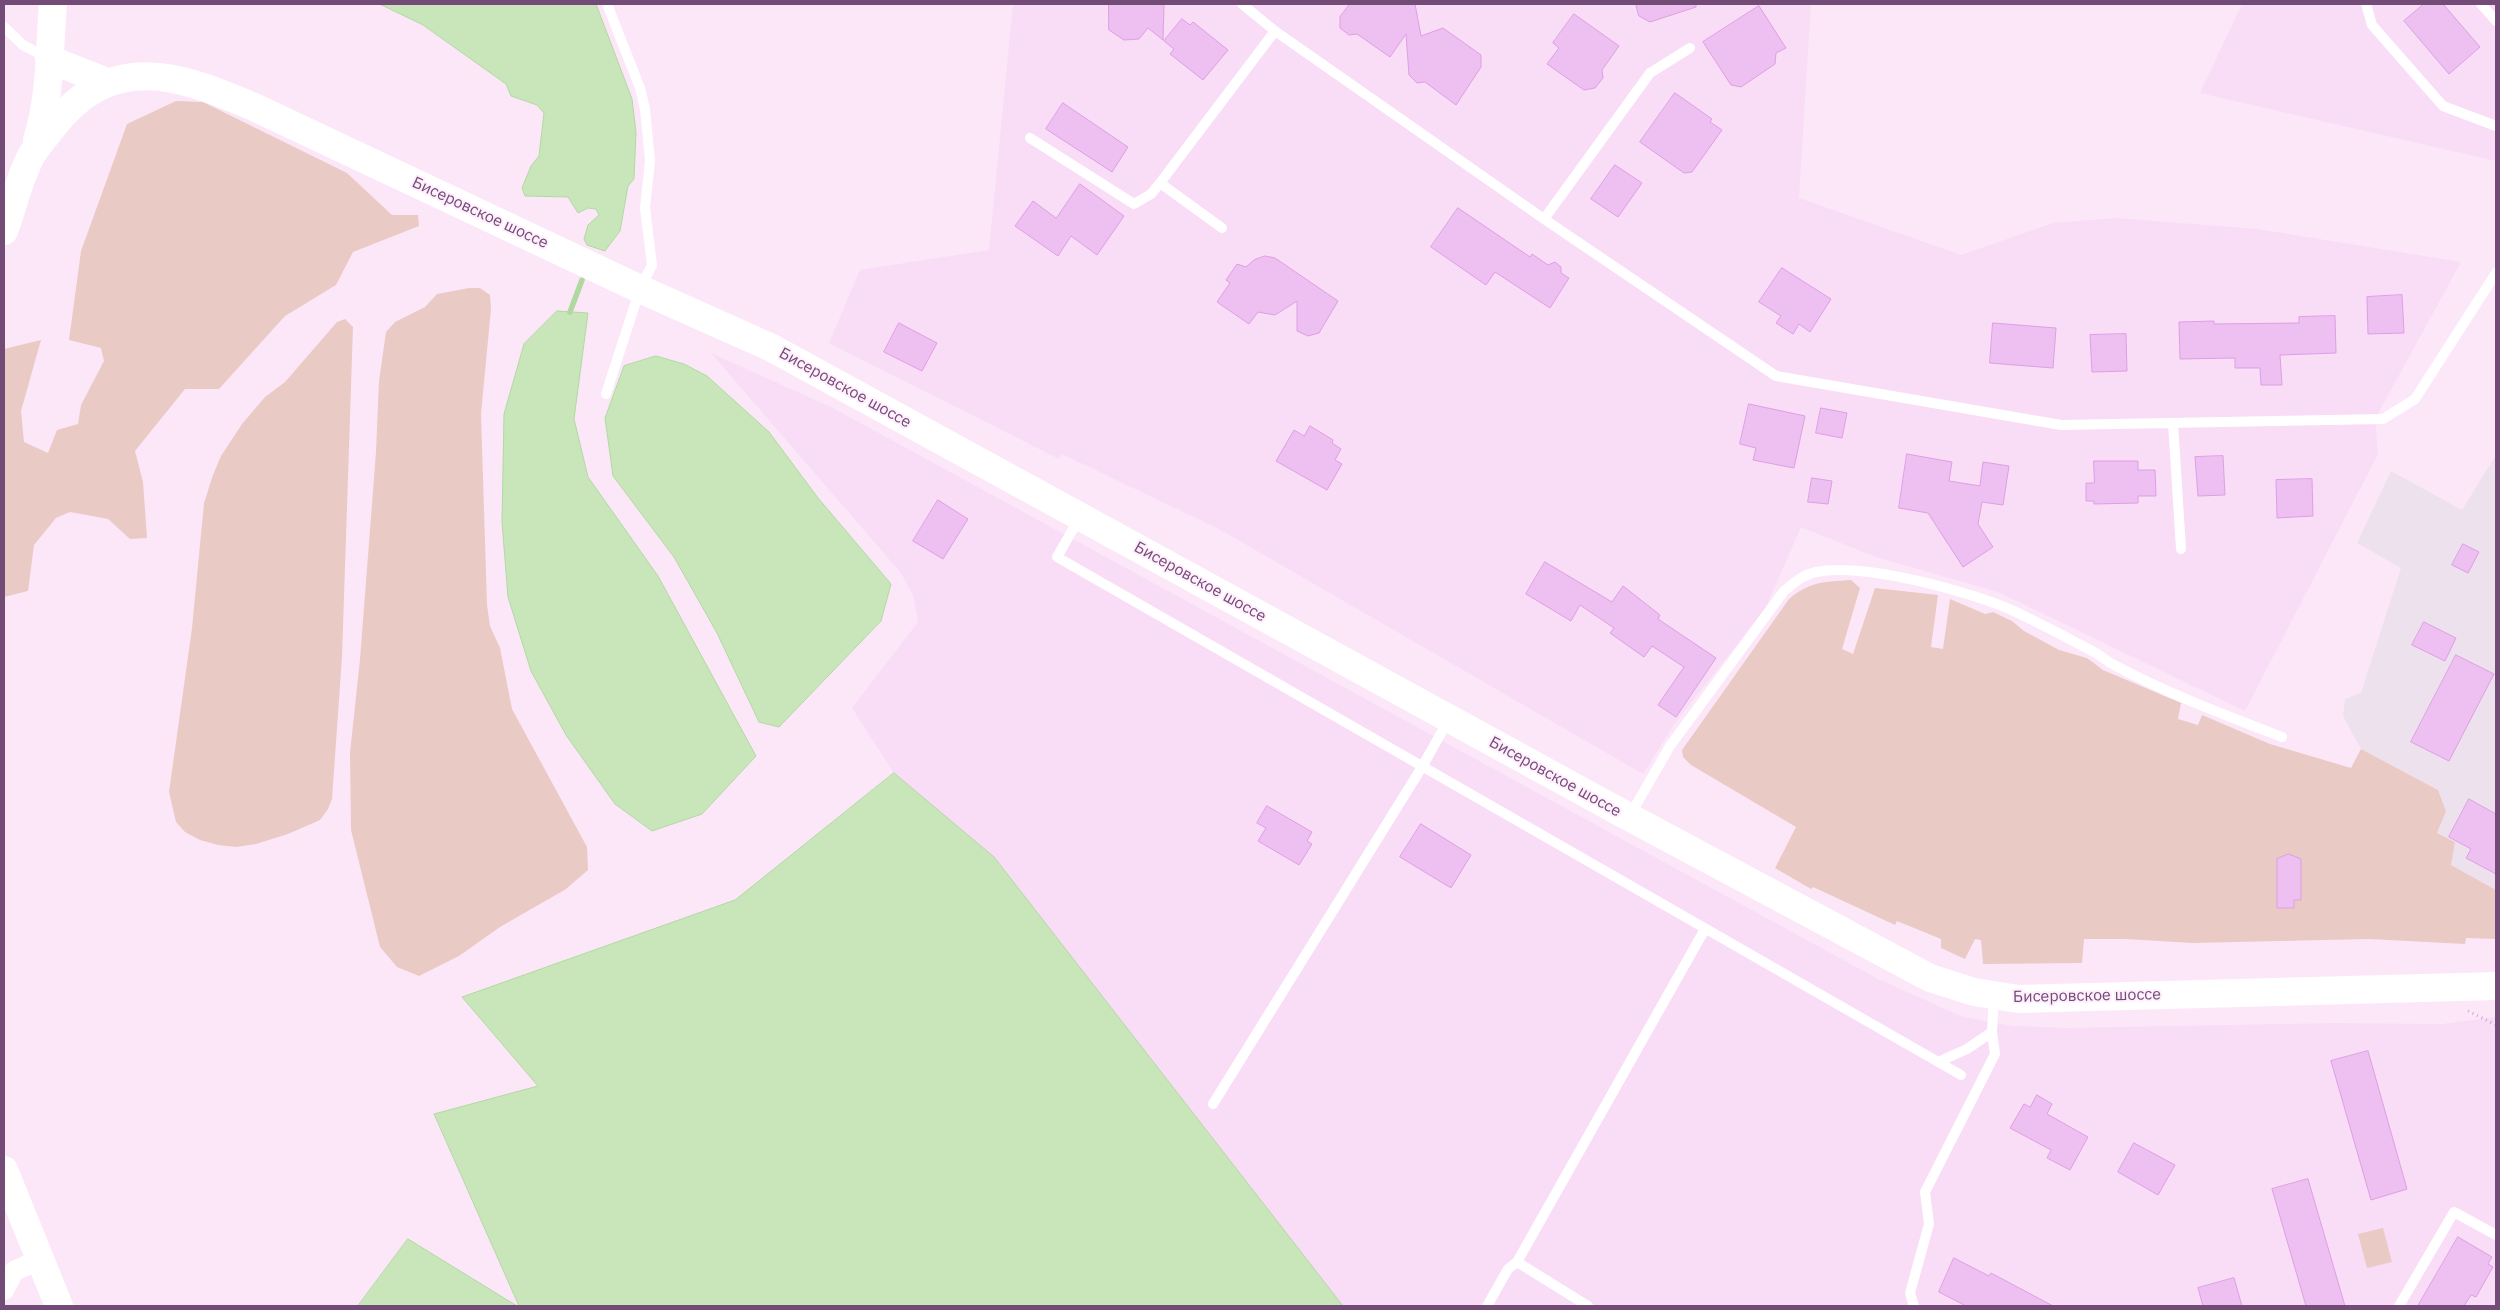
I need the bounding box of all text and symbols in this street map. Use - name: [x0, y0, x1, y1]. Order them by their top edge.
- street label: Бисеровское шоссе: [409, 173, 551, 253]
- street label: Бисеровское шоссе: [776, 344, 914, 432]
- street label: Бисеровское шоссе: [1131, 538, 1269, 626]
- street label: Бисеровское шоссе: [1486, 733, 1624, 821]
- street label: Бисеровское шоссе: [2013, 985, 2161, 1007]

